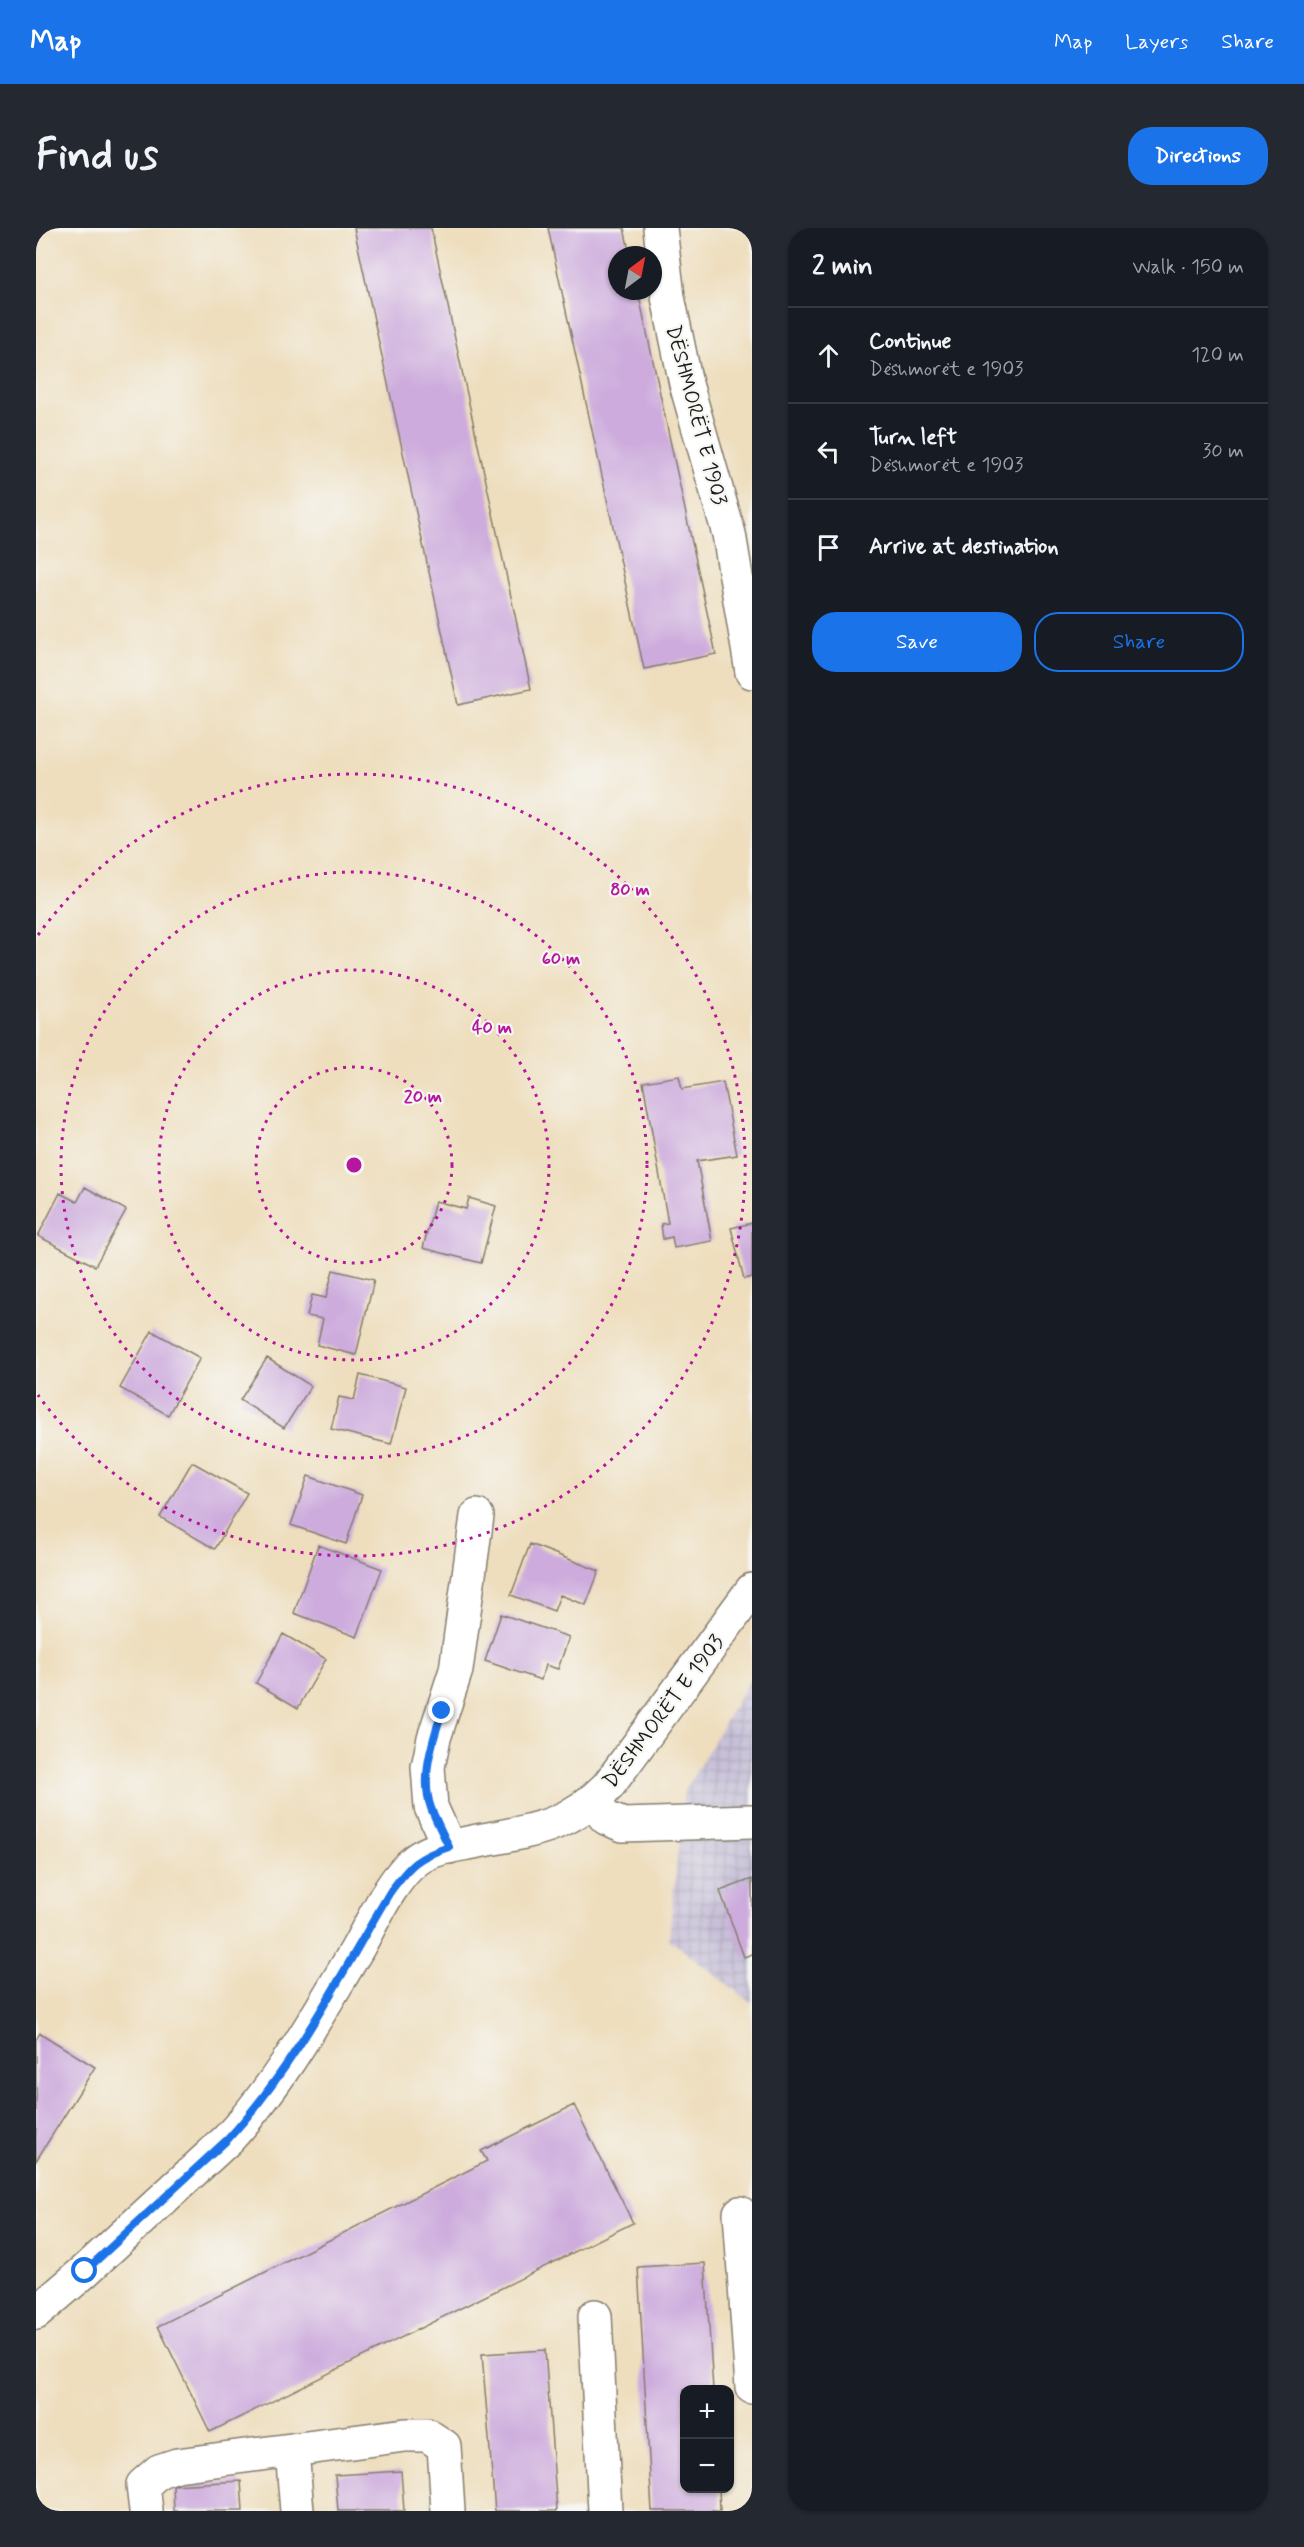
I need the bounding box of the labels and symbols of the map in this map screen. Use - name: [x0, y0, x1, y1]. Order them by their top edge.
- north arrow: [608, 246, 662, 300]
- street label: DËSHMORËT E 1903: [659, 322, 734, 509]
- text: 80 m: [610, 878, 650, 902]
- text: 60 m: [542, 947, 580, 971]
- text: 40 m: [472, 1016, 512, 1040]
- text: 20 m: [404, 1085, 442, 1109]
- centre of rings: [344, 1155, 364, 1175]
- street label: DËSHMORËT E 1903: [597, 1629, 731, 1794]
- route end: [428, 1697, 454, 1723]
- route start: [71, 2257, 97, 2283]

